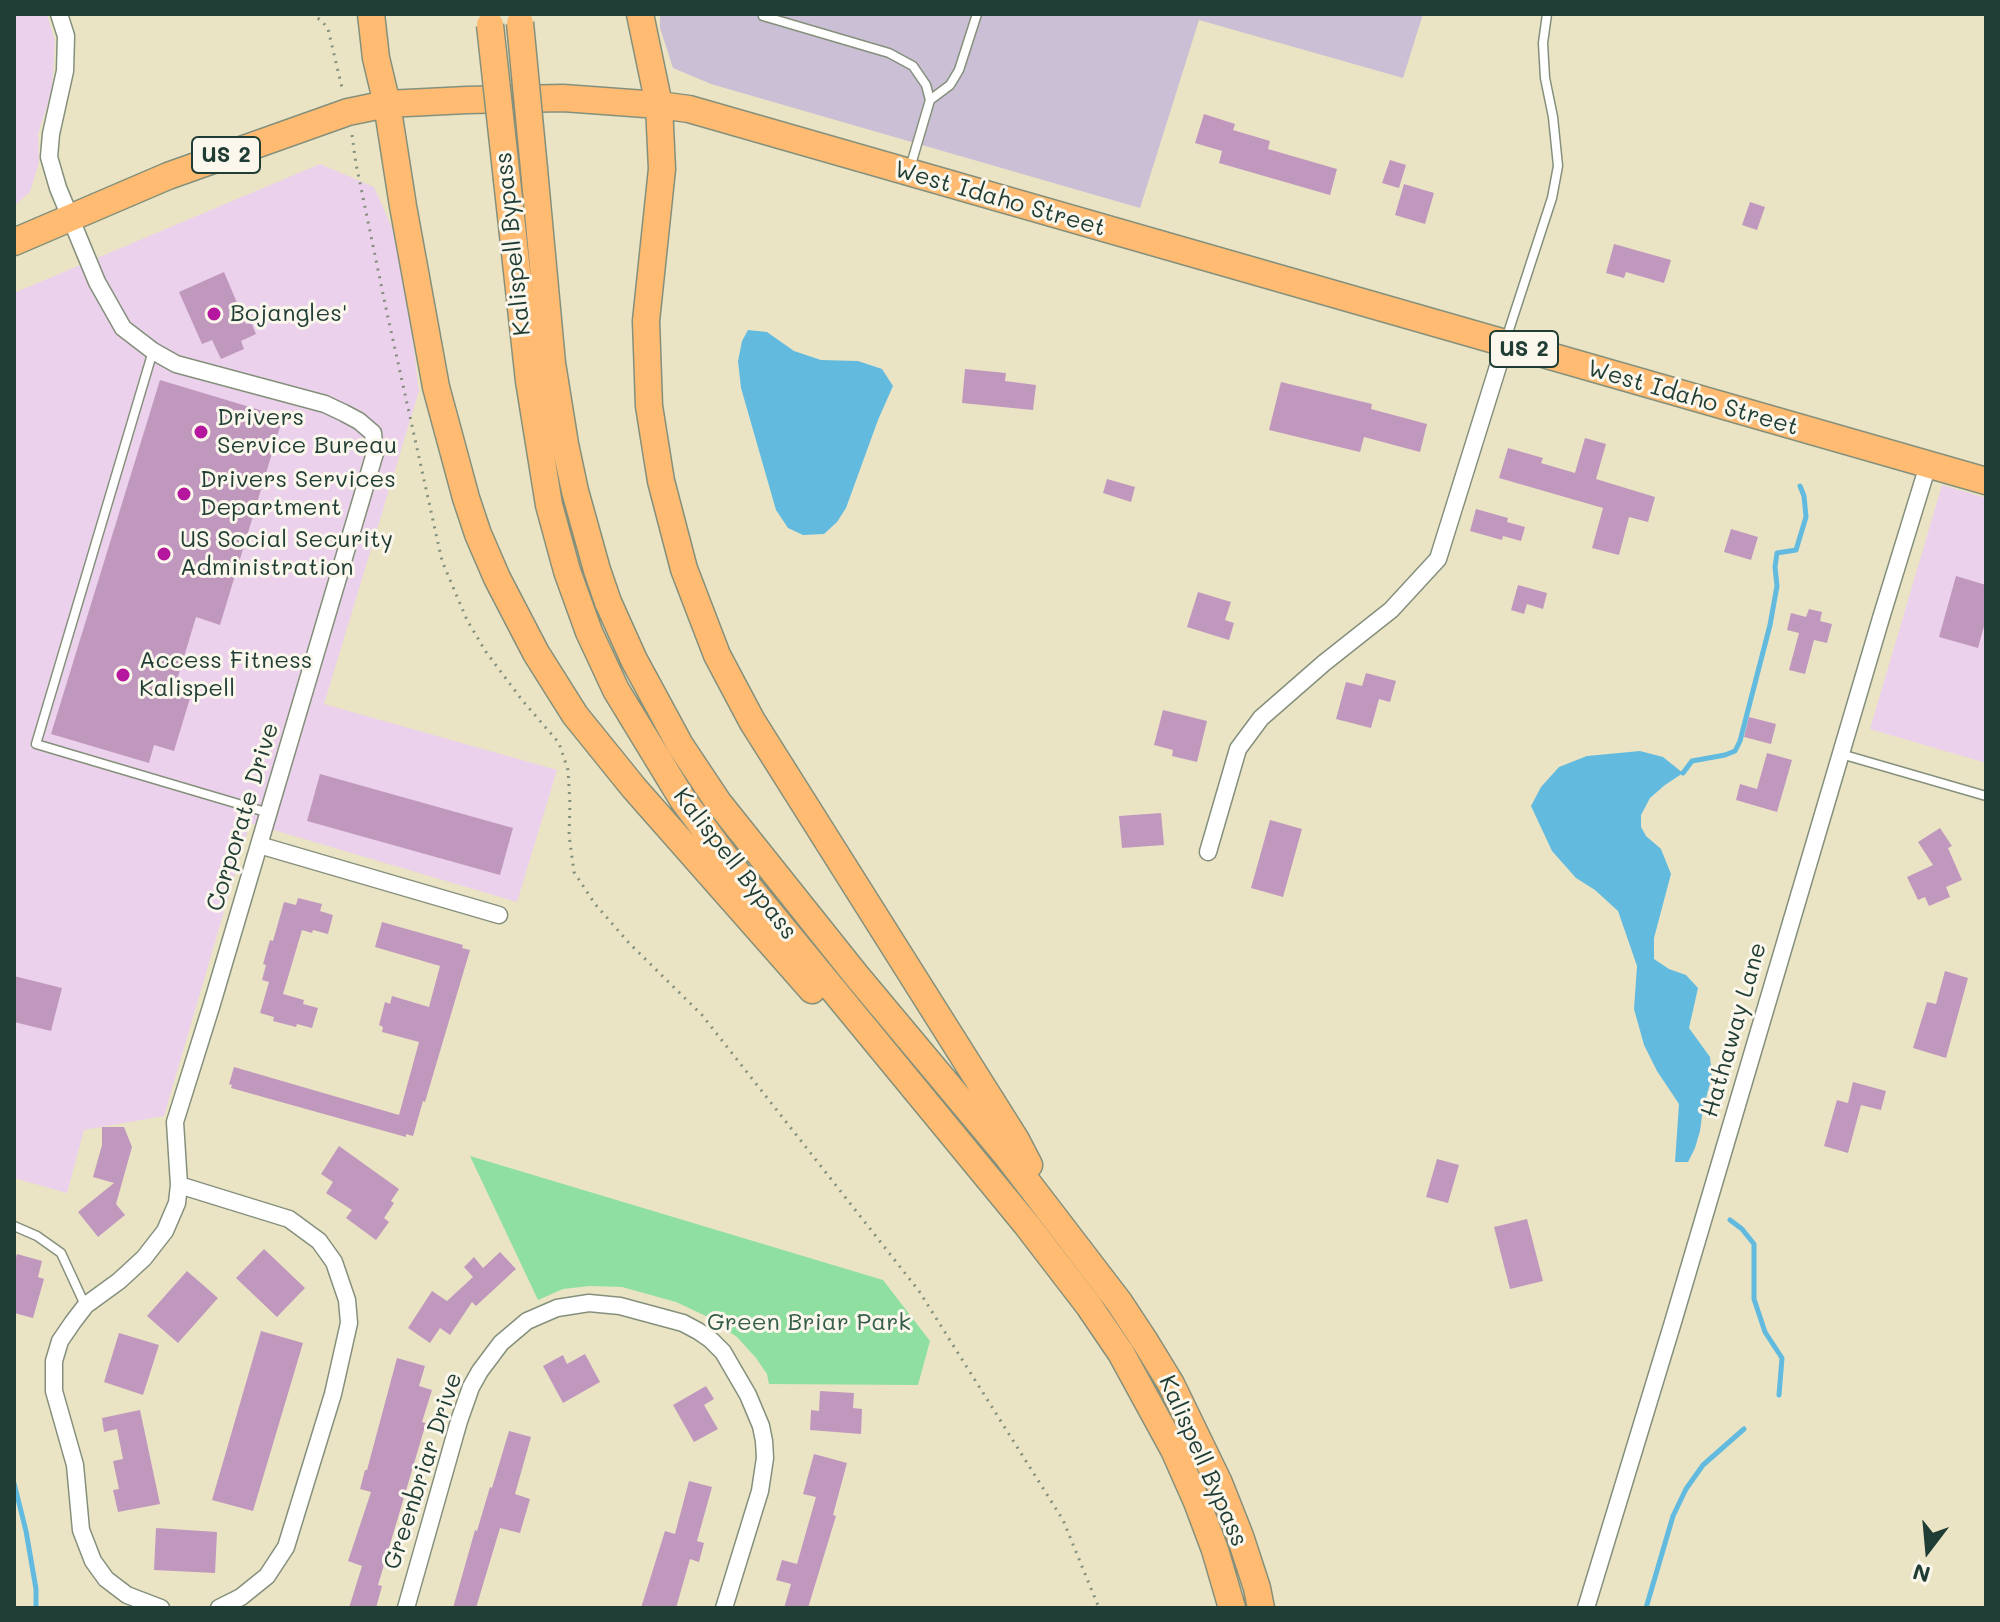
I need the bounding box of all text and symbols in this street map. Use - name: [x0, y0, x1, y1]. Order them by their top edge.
- road number: US 2: [192, 137, 260, 173]
- street label: Kalispell Bypass: [489, 151, 537, 337]
- street label: West Idaho Street: [891, 155, 1109, 243]
- place label: Bojangles': [230, 300, 347, 328]
- marker: Bojangles': [205, 305, 223, 323]
- road number: US 2: [1490, 331, 1558, 367]
- street label: West Idaho Street: [1584, 354, 1802, 442]
- place label: Drivers Service Bureau: [217, 404, 397, 460]
- marker: Drivers Service Bureau: [192, 423, 210, 441]
- place label: Drivers Services Department: [200, 466, 396, 522]
- marker: Drivers Services Department: [175, 485, 193, 503]
- place label: US Social Security Administration: [180, 526, 393, 582]
- marker: US Social Security Administration: [155, 545, 173, 563]
- place label: Access Fitness Kalispell: [139, 647, 312, 703]
- marker: Access Fitness Kalispell: [114, 666, 132, 684]
- street label: Corporate Drive: [201, 719, 285, 915]
- street label: Kalispell Bypass: [667, 782, 803, 946]
- street label: Hathaway Lane: [1695, 939, 1773, 1121]
- park label: Green Briar Park: [707, 1309, 911, 1337]
- street label: Greenbriar Drive: [378, 1369, 468, 1573]
- street label: Kalispell Bypass: [1152, 1371, 1254, 1551]
- north arrow: [1888, 1510, 1968, 1590]
- text: N: [1909, 1557, 1933, 1590]

